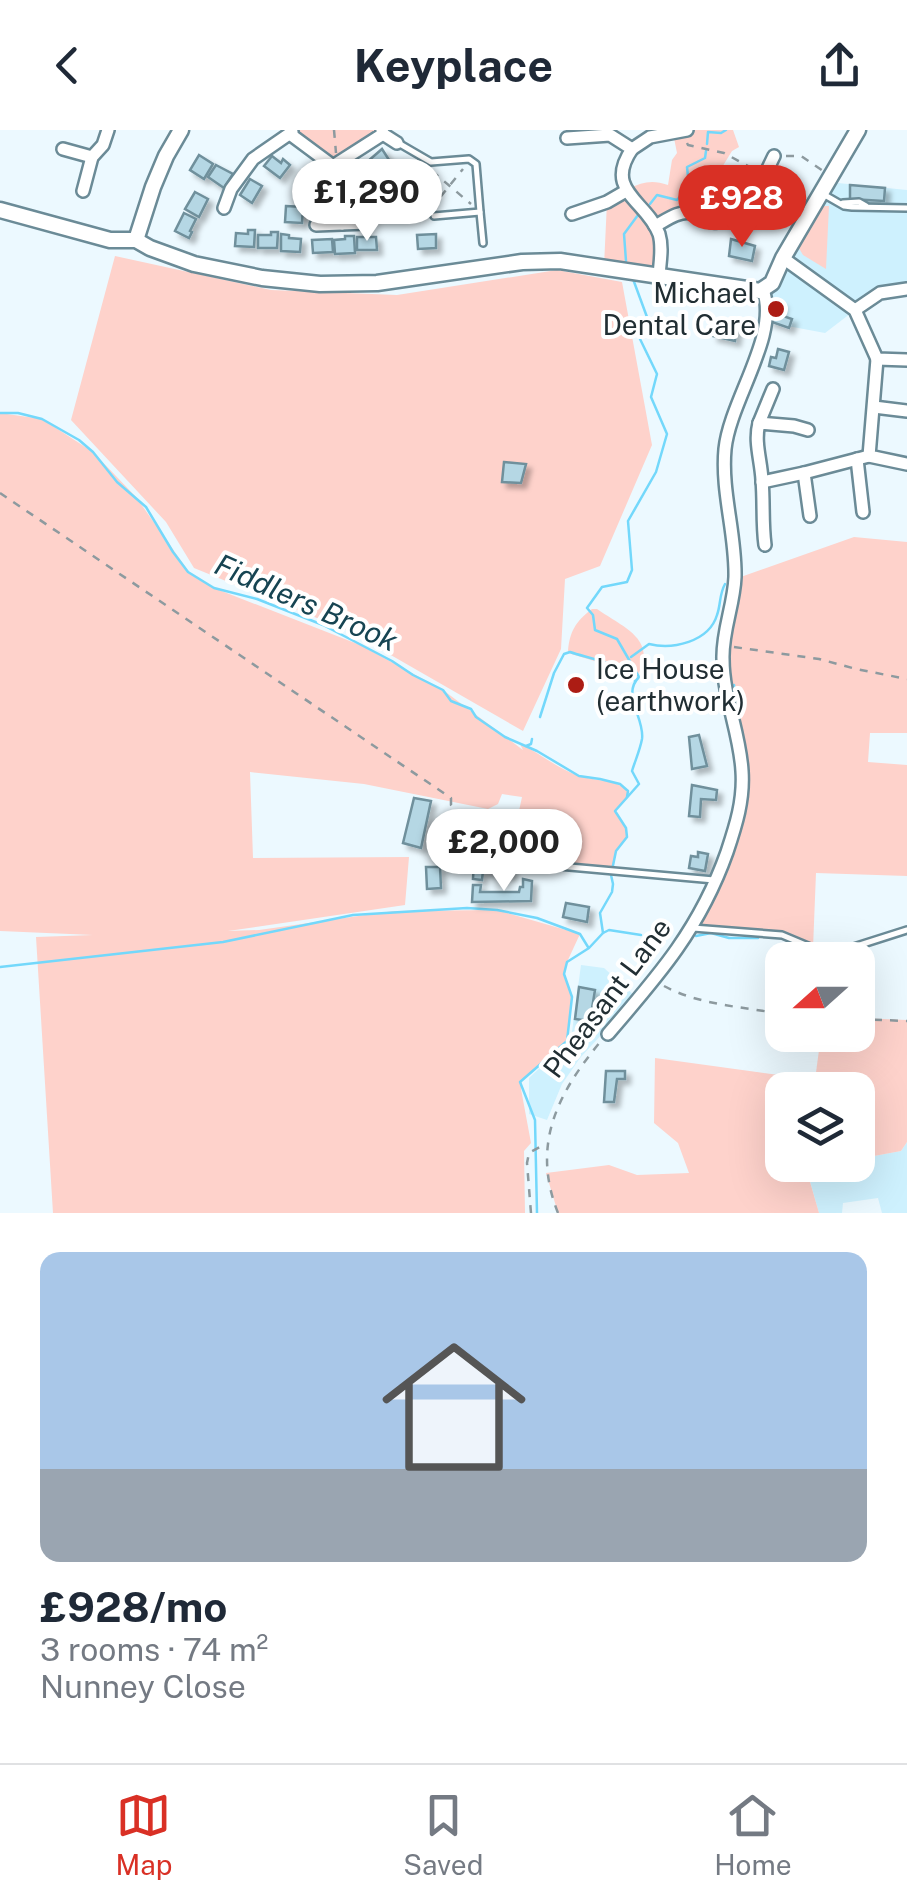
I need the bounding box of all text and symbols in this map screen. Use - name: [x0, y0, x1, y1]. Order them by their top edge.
- icon: back: [40, 38, 95, 93]
- icon: share: [812, 38, 867, 93]
- text: Keyplace: [354, 39, 553, 92]
- pin: £1,290: [286, 159, 448, 244]
- pin: £928: [683, 165, 801, 250]
- text: £1,290: [314, 173, 420, 210]
- text: £928: [700, 179, 784, 216]
- place label: Michael Dental Care: [602, 276, 756, 341]
- marker: Michael Dental Care: [765, 298, 787, 320]
- water label: Fiddlers Brook: [209, 546, 404, 659]
- place label: Ice House (earthwork): [596, 652, 745, 717]
- marker: Ice House (earthwork): [565, 674, 587, 696]
- pin: £2,000: [423, 809, 585, 894]
- text: £2,000: [448, 823, 560, 860]
- street label: Pheasant Lane: [536, 911, 677, 1084]
- north arrow: [765, 942, 875, 1052]
- map controls: [765, 942, 875, 1182]
- button: layers: [765, 1072, 875, 1182]
- icon: home: [364, 1317, 544, 1497]
- text: £928/mo: [40, 1582, 228, 1631]
- text: 3 rooms · 74 m²: [40, 1631, 268, 1668]
- text: Nunney Close: [40, 1668, 246, 1705]
- tab: Map: [115, 1788, 172, 1881]
- tab: Saved: [403, 1788, 483, 1881]
- tab: Home: [714, 1788, 792, 1881]

